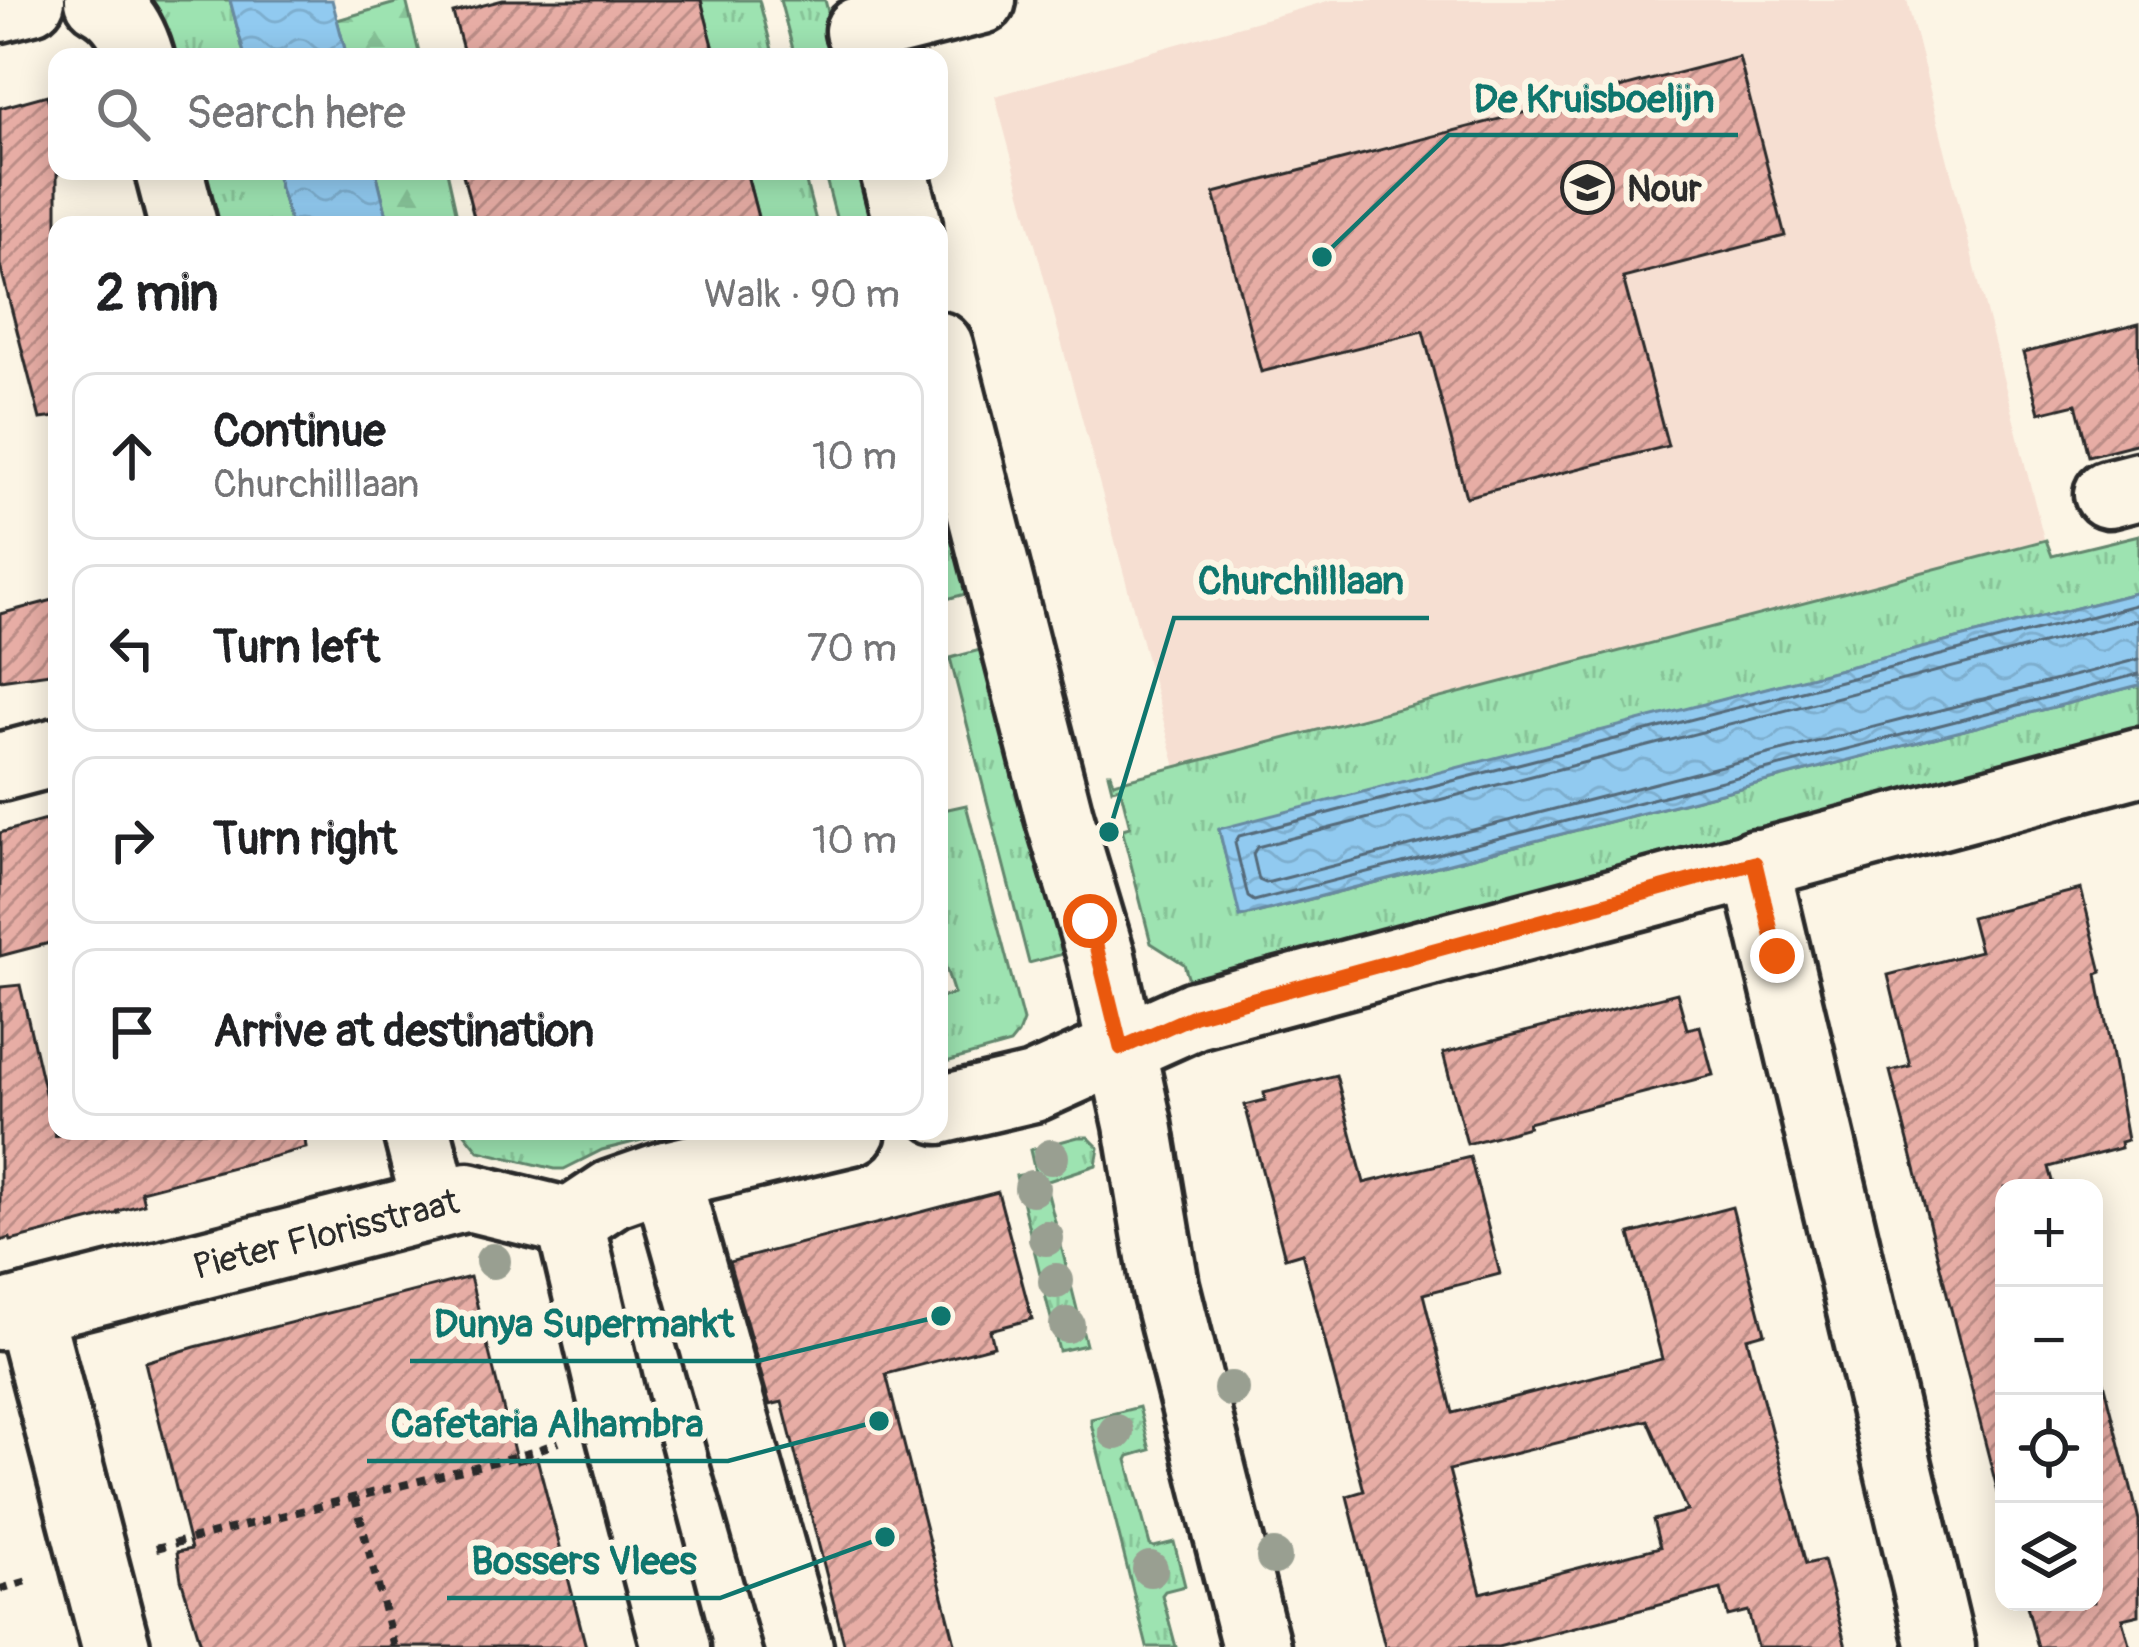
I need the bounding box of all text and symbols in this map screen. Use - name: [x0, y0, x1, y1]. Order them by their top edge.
- search box: [48, 48, 948, 180]
- callout: De Kruisboelijn: [1449, 60, 1738, 135]
- text: De Kruisboelijn: [1474, 75, 1714, 124]
- icon: search: [90, 81, 156, 147]
- text: Search here: [186, 86, 406, 142]
- school or university icon: Nour: [1560, 160, 1616, 216]
- place label: Nour: [1627, 167, 1703, 212]
- text: 2 min: [96, 262, 218, 326]
- text: Walk · 90 m: [704, 270, 900, 319]
- text: Continue: [213, 404, 386, 460]
- icon: ahead: [99, 423, 165, 489]
- text: 10 m: [812, 432, 897, 481]
- text: Churchilllaan: [213, 460, 419, 509]
- callout: Churchilllaan: [1174, 543, 1429, 618]
- text: Churchilllaan: [1198, 557, 1404, 606]
- icon: left: [99, 615, 165, 681]
- text: Turn left: [213, 620, 380, 676]
- text: 70 m: [807, 624, 897, 673]
- icon: right: [99, 807, 165, 873]
- text: Turn right: [213, 812, 397, 868]
- text: 10 m: [812, 816, 897, 865]
- route start: [1063, 894, 1117, 948]
- route end: [1750, 929, 1804, 983]
- icon: arrive: [99, 999, 165, 1065]
- text: Arrive at destination: [213, 1004, 594, 1060]
- street label: Pieter Florisstraat: [188, 1179, 464, 1290]
- map controls: [1995, 1179, 2103, 1611]
- button: +: [1995, 1179, 2103, 1287]
- callout: Dunya Supermarkt: [410, 1286, 758, 1361]
- button: −: [1995, 1287, 2103, 1395]
- text: Dunya Supermarkt: [434, 1300, 736, 1349]
- callout: Cafetaria Alhambra: [367, 1386, 728, 1461]
- button: locate: [1995, 1395, 2103, 1503]
- text: Cafetaria Alhambra: [390, 1400, 704, 1449]
- button: layers: [1995, 1503, 2103, 1611]
- callout: Bossers Vlees: [447, 1523, 720, 1598]
- text: Bossers Vlees: [471, 1537, 697, 1586]

